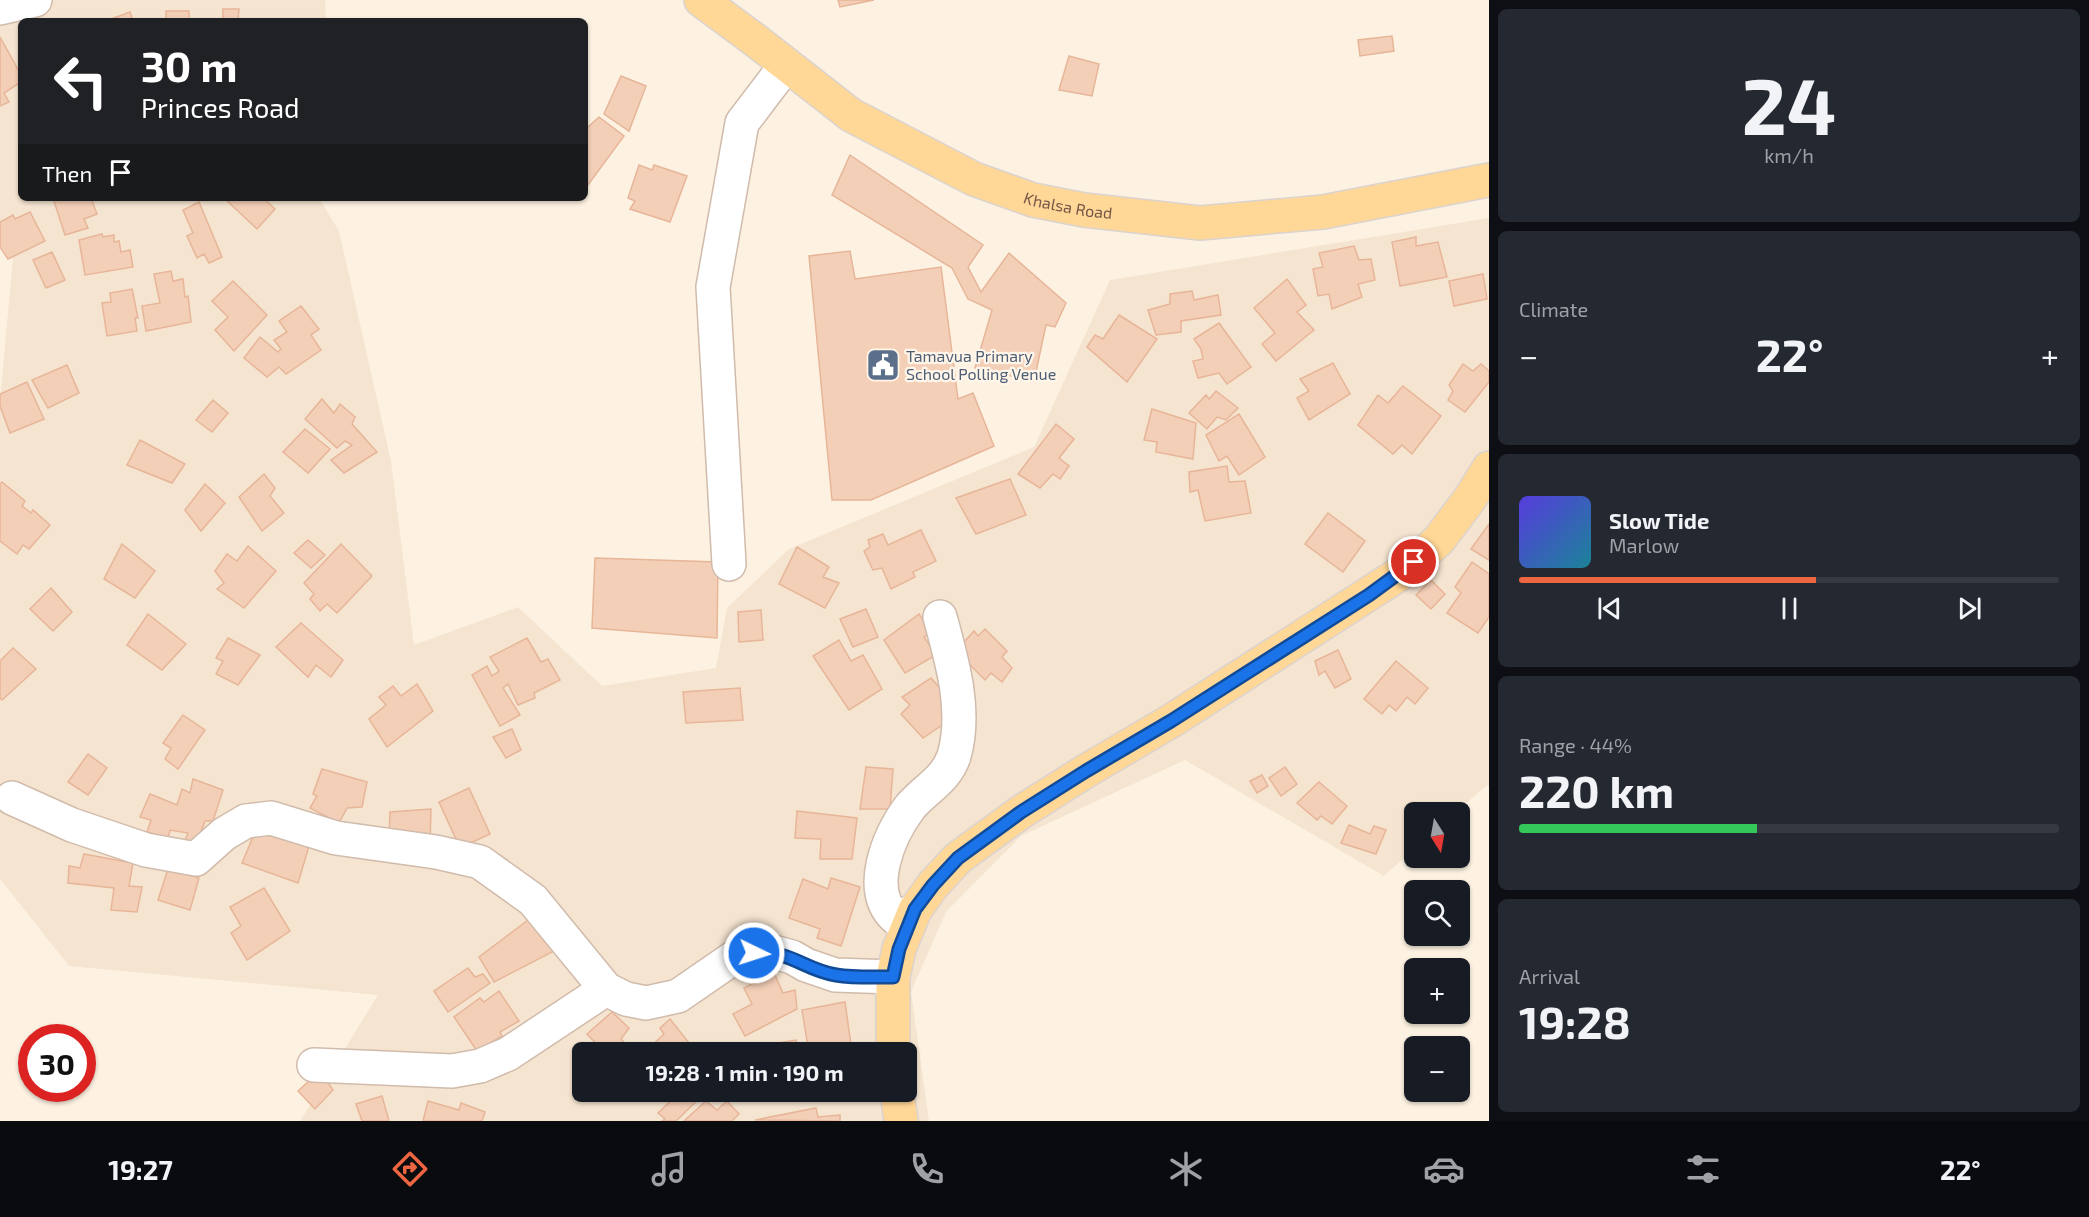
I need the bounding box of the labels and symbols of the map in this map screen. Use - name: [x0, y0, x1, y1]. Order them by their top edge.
- street label: Khalsa Road: [1021, 188, 1114, 222]
- place label: Tamavua Primary School Polling Venue: [906, 346, 1056, 383]
- public building icon: Tamavua Primary School Polling Venue: [865, 347, 901, 383]
- pin: [1388, 536, 1439, 587]
- north arrow: [1404, 802, 1470, 868]
- position arrow: [722, 921, 786, 985]
- speed limit sign: 30: [18, 1024, 96, 1102]

